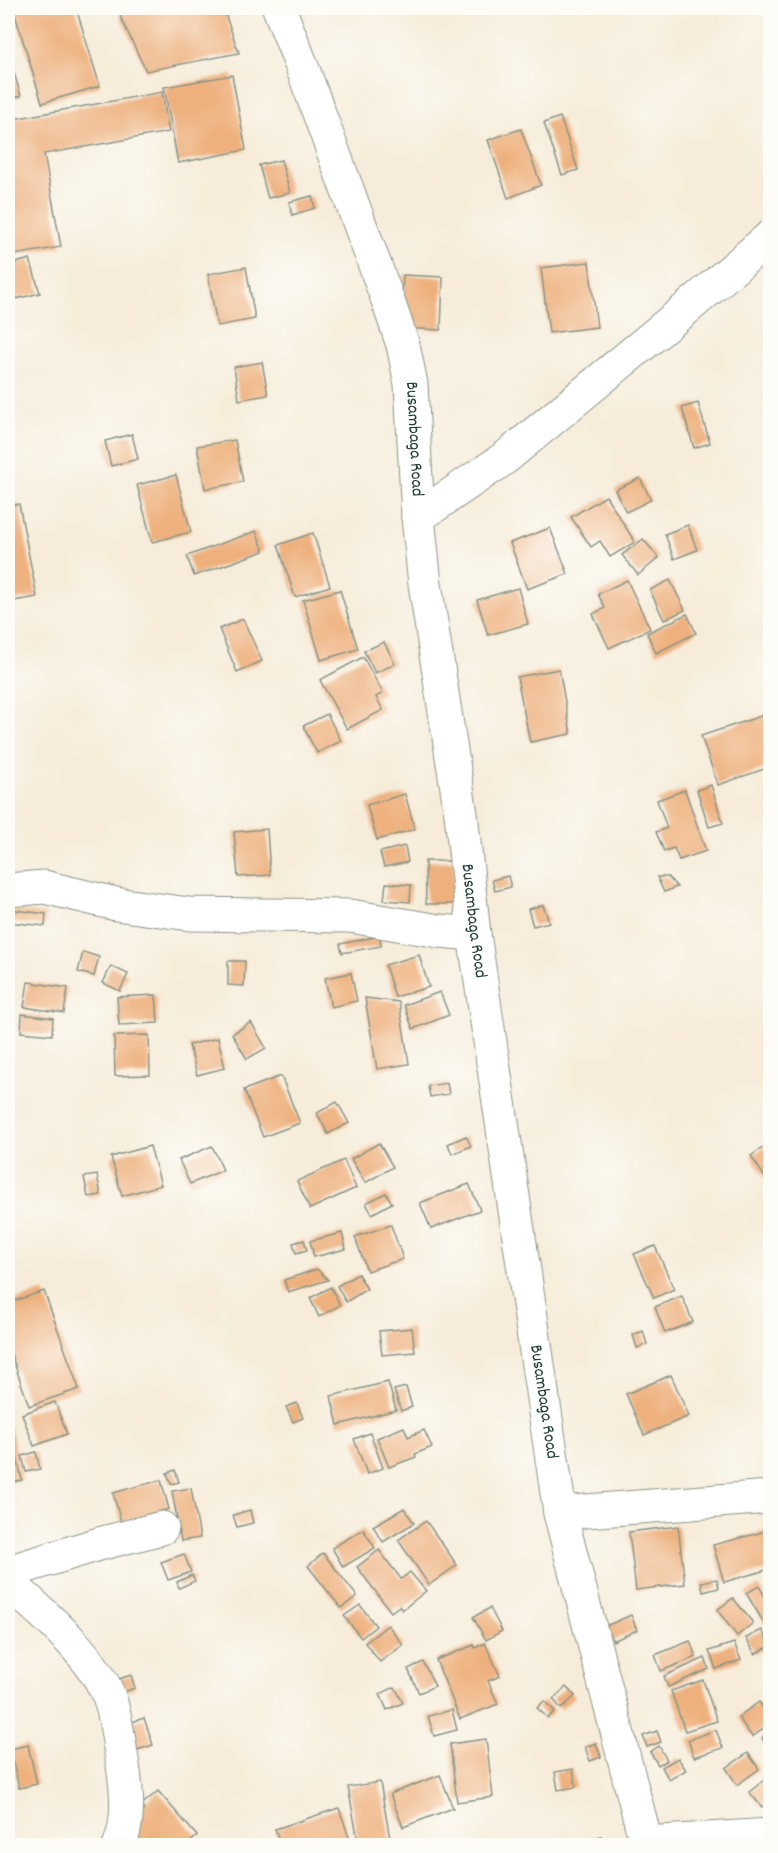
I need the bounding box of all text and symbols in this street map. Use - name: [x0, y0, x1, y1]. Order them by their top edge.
- street label: Busambaga Road: [398, 381, 429, 497]
- street label: Busambaga Road: [454, 863, 493, 980]
- street label: Busambaga Road: [523, 1343, 564, 1461]

